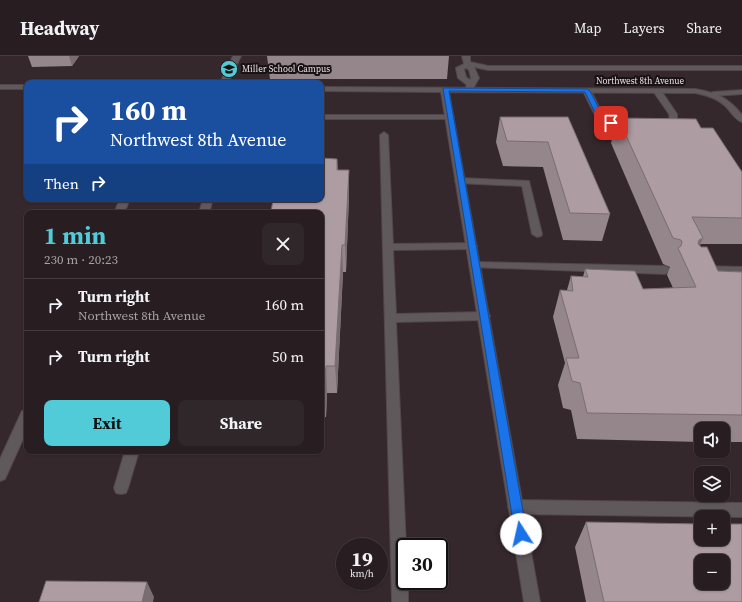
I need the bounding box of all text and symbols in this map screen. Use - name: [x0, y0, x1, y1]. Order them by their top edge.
- text: Headway: [20, 15, 99, 41]
- text: Map: [574, 18, 601, 38]
- text: Layers: [623, 18, 665, 38]
- text: Share: [687, 18, 722, 38]
- school or university icon: Miller School Campus: [219, 59, 239, 79]
- place label: Miller School Campus: [242, 63, 330, 75]
- street label: Northwest 8th Avenue: [596, 75, 684, 87]
- text: 160 m: [110, 91, 187, 129]
- icon: right: [44, 96, 96, 148]
- pin: [594, 106, 628, 140]
- icon: arrive: [600, 112, 622, 134]
- text: Northwest 8th Avenue: [110, 127, 286, 152]
- icon: right: [87, 172, 109, 194]
- text: Then: [44, 173, 79, 194]
- text: 1 min: [44, 219, 106, 252]
- button: close: [262, 223, 304, 265]
- text: 230 m · 20:23: [44, 251, 118, 268]
- text: Turn right: [78, 286, 150, 307]
- icon: right: [44, 294, 66, 316]
- text: 160 m: [264, 294, 304, 315]
- text: Northwest 8th Avenue: [78, 307, 205, 324]
- icon: right: [44, 346, 66, 368]
- text: Turn right: [78, 346, 150, 367]
- text: 50 m: [272, 346, 304, 367]
- button: Exit: [44, 400, 170, 446]
- button: Share: [178, 400, 304, 446]
- map controls: [694, 422, 730, 590]
- button: sound: [694, 422, 730, 458]
- button: layers: [694, 466, 730, 502]
- button: +: [694, 510, 730, 546]
- position arrow: [500, 513, 542, 555]
- speed limit sign: 30: [396, 538, 448, 590]
- text: 19: [351, 545, 373, 573]
- button: −: [694, 554, 730, 590]
- text: km/h: [350, 567, 374, 580]

